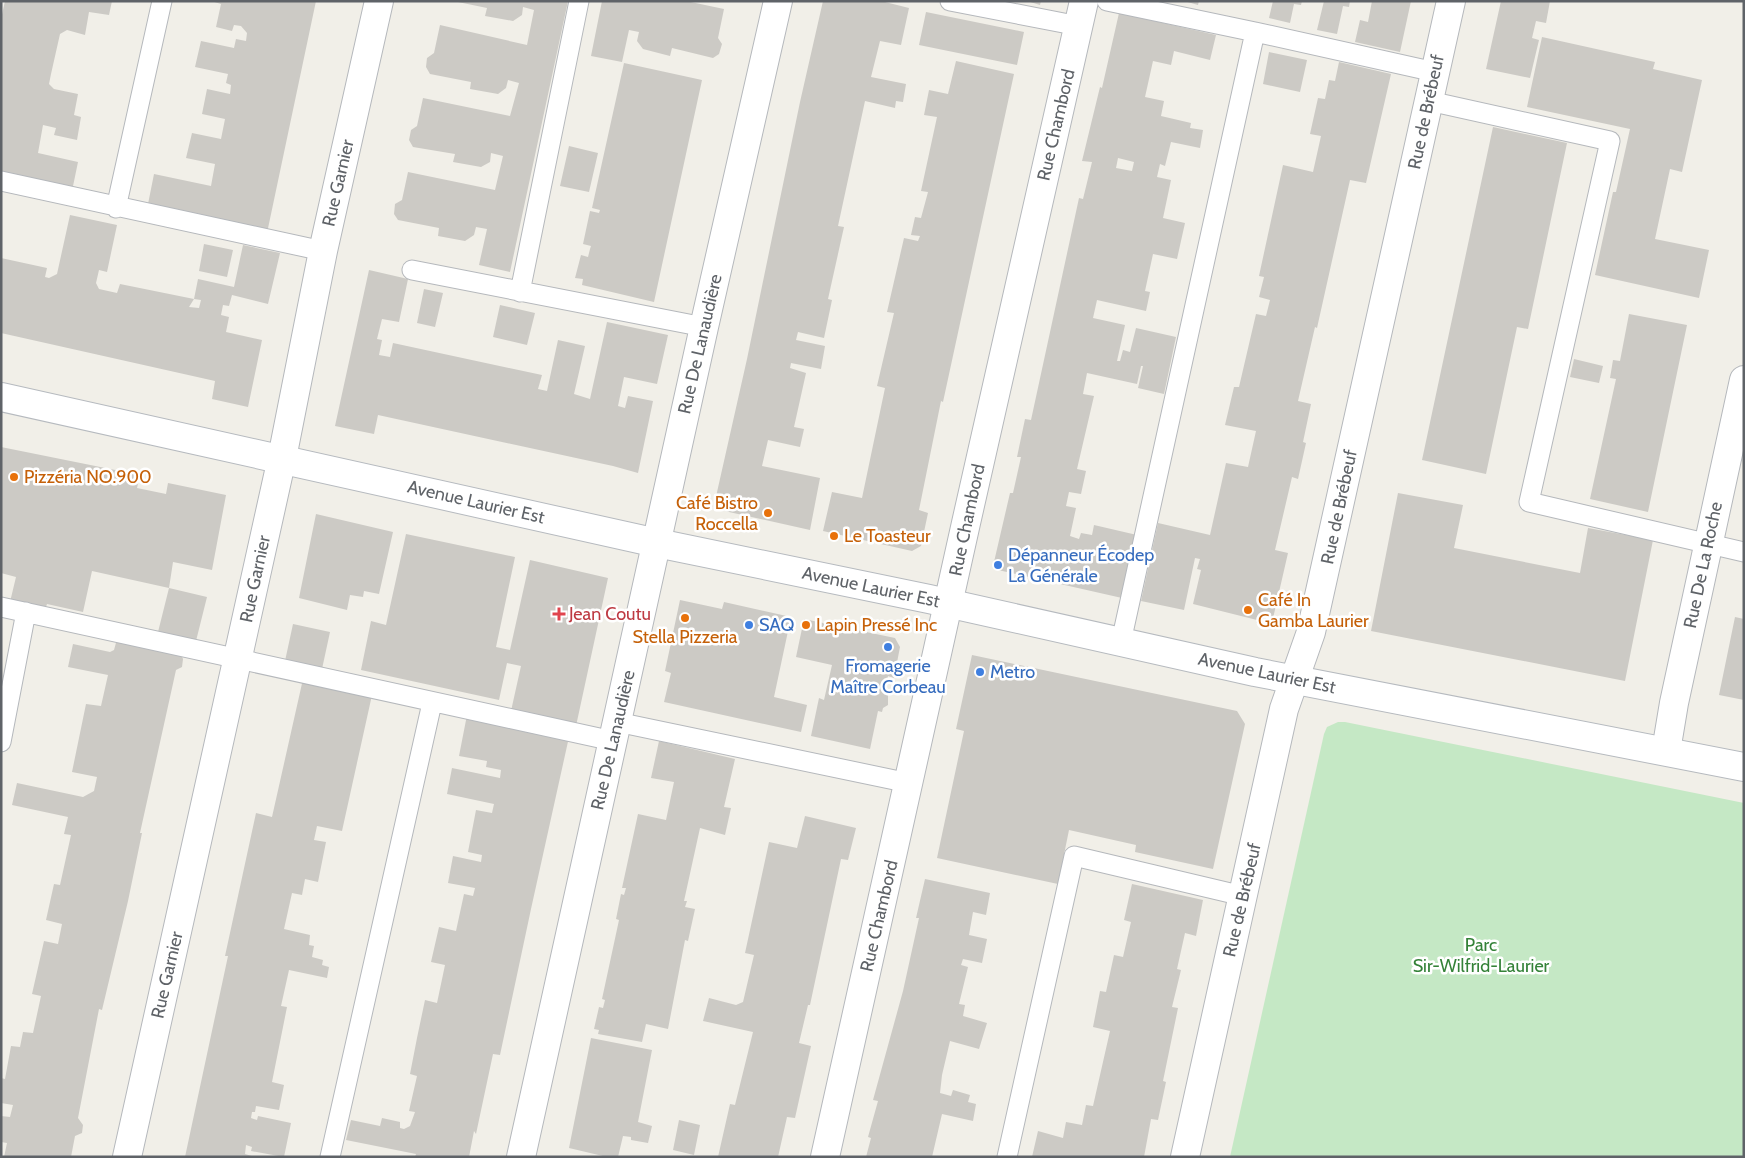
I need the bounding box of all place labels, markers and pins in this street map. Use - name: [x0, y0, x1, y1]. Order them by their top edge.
- place label: Pizzéria NO.900: [24, 466, 152, 488]
- marker: Pizzéria NO.900: [8, 471, 20, 483]
- place label: Café Bistro Roccella: [676, 492, 758, 535]
- marker: Café Bistro Roccella: [762, 507, 774, 519]
- place label: Le Toasteur: [844, 525, 931, 547]
- marker: Le Toasteur: [828, 530, 840, 542]
- place label: Dépanneur Écodep La Générale: [1008, 544, 1154, 587]
- marker: Dépanneur Écodep La Générale: [992, 559, 1004, 571]
- place label: Café In Gamba Laurier: [1258, 589, 1369, 632]
- place label: Jean Coutu: [568, 603, 651, 625]
- marker: Café In Gamba Laurier: [1242, 604, 1254, 616]
- marker: Jean Coutu: [553, 608, 565, 620]
- marker: Stella Pizzeria: [679, 612, 691, 624]
- place label: SAQ: [759, 614, 794, 636]
- place label: Lapin Pressé Inc: [816, 614, 937, 636]
- marker: SAQ: [743, 619, 755, 631]
- marker: Lapin Pressé Inc: [800, 619, 812, 631]
- place label: Stella Pizzeria: [633, 626, 738, 648]
- marker: Fromagerie Maître Corbeau: [882, 641, 894, 653]
- place label: Fromagerie Maître Corbeau: [830, 655, 946, 698]
- place label: Metro: [990, 661, 1035, 683]
- marker: Metro: [974, 666, 986, 678]

